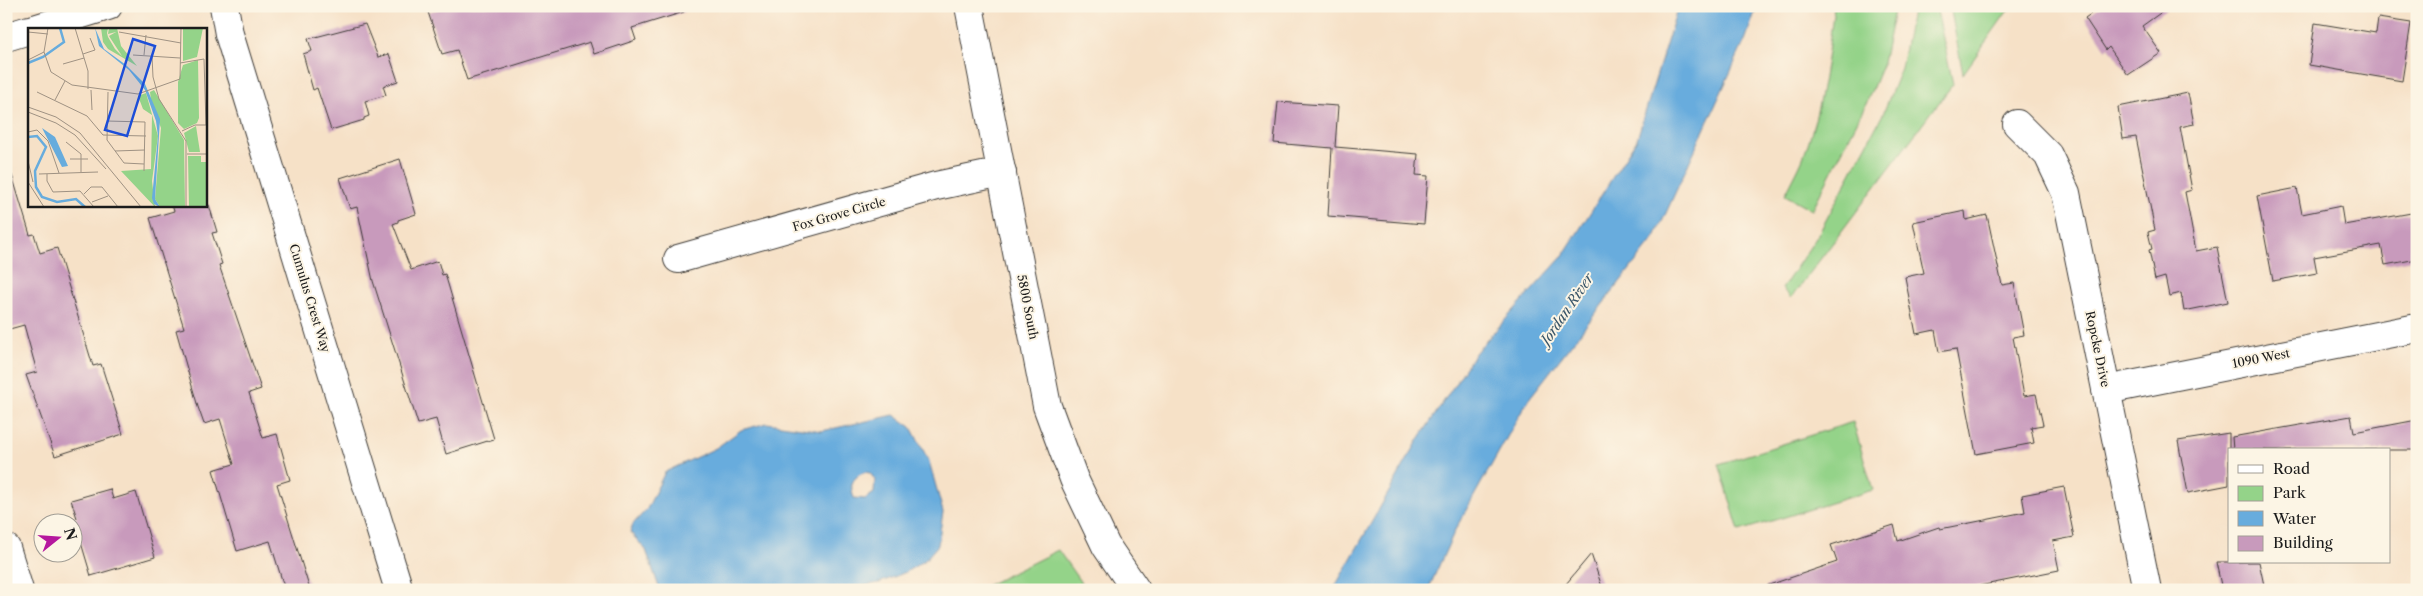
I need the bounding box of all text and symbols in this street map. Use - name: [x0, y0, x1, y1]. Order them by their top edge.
- inset map: [28, 28, 206, 206]
- street label: Fox Grove Circle: [791, 193, 888, 234]
- street label: Cumulus Crest Way: [286, 242, 334, 354]
- water label: Jordan River: [1534, 269, 1598, 352]
- street label: 5800 South: [1014, 273, 1042, 341]
- street label: Ropcke Drive: [2083, 310, 2113, 389]
- street label: 1090 West: [2231, 345, 2292, 371]
- legend: [2228, 448, 2390, 564]
- text: Road: [2273, 459, 2310, 478]
- text: Park: [2273, 483, 2307, 502]
- text: Water: [2272, 509, 2317, 528]
- north arrow: [32, 514, 82, 564]
- text: N: [60, 526, 81, 543]
- text: Building: [2273, 533, 2333, 552]

